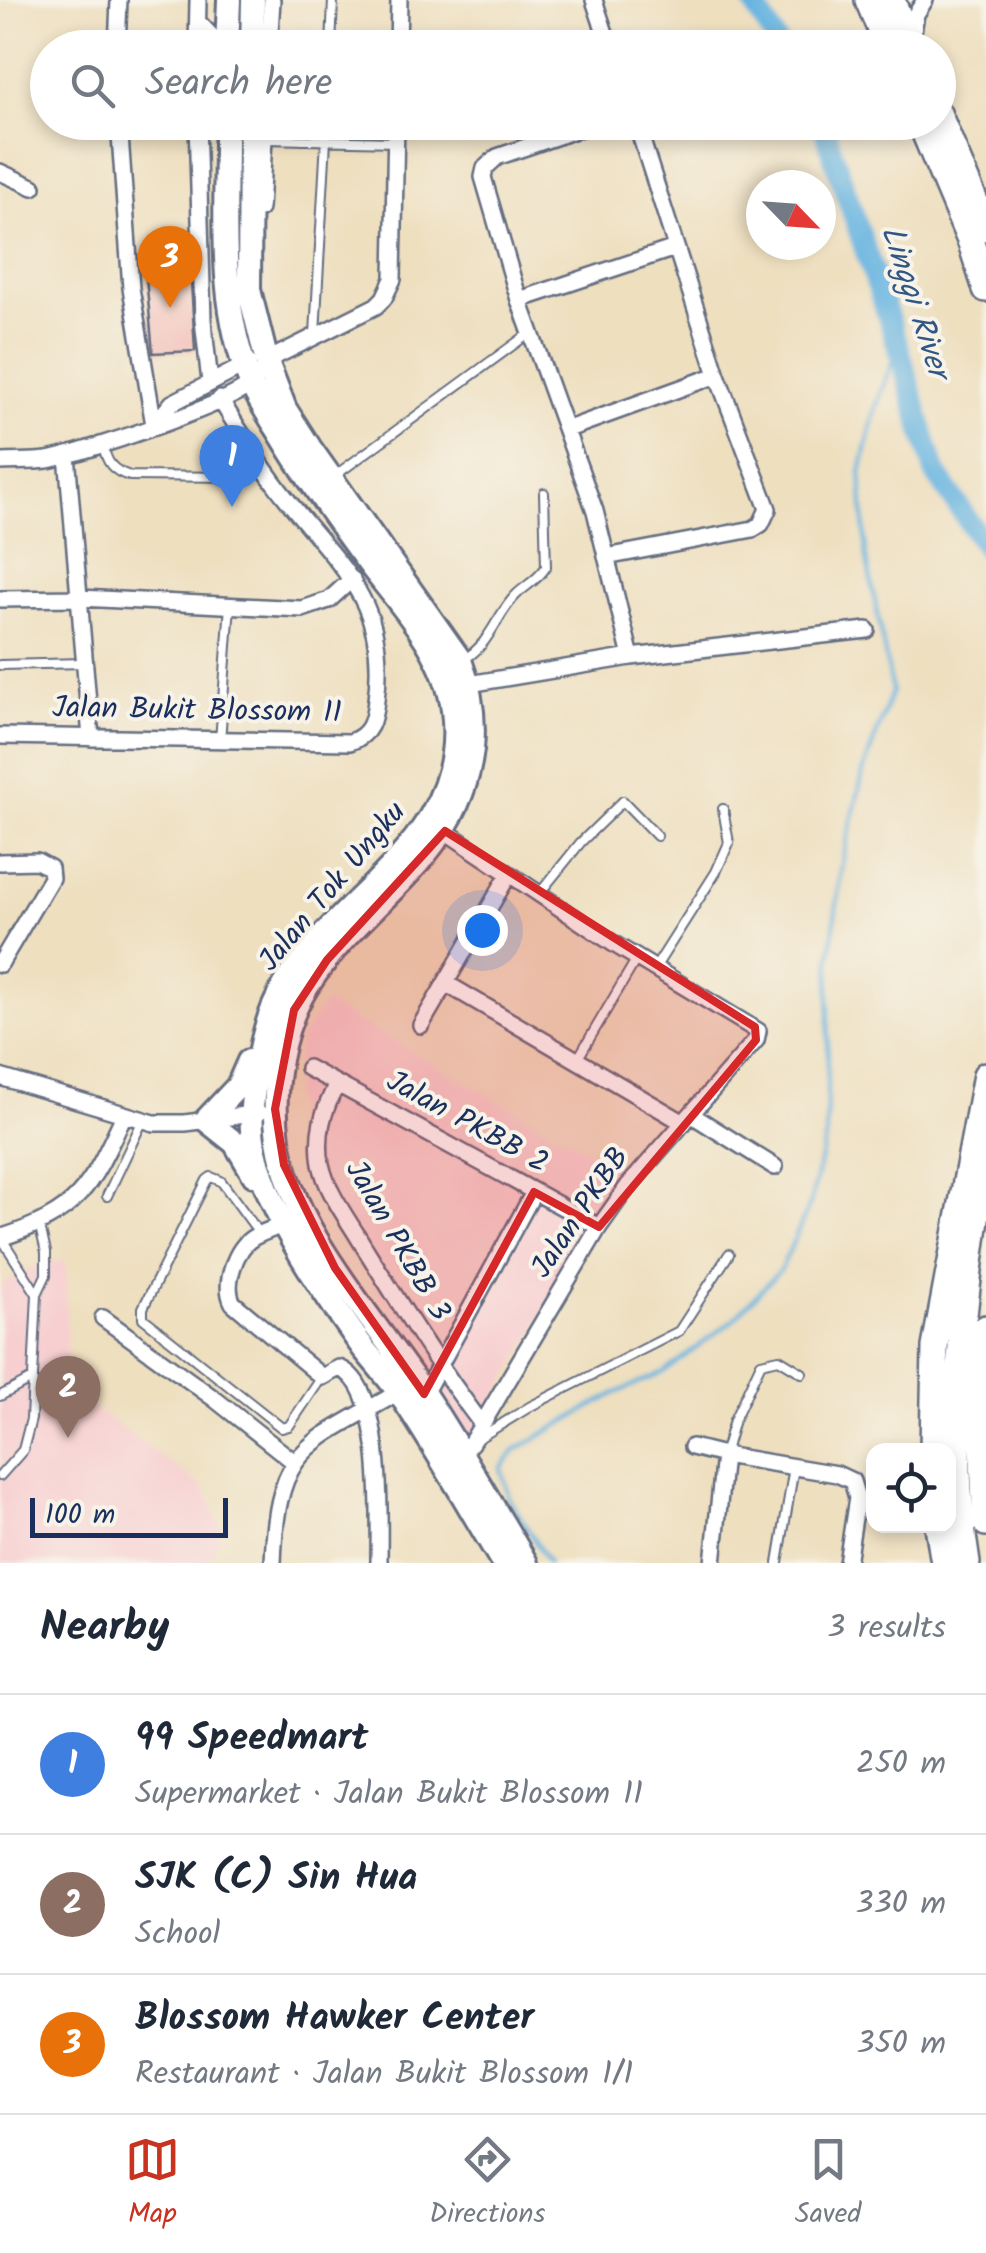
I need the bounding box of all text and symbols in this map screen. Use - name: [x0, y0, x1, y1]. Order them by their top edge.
- search box: [30, 30, 956, 140]
- text: Search here: [145, 55, 332, 115]
- icon: search: [65, 58, 120, 113]
- north arrow: [746, 170, 836, 260]
- water label: Linggi River: [865, 219, 965, 391]
- pin: 3: [138, 226, 202, 308]
- pin: 1: [200, 424, 264, 507]
- street label: Jalan Bukit Blossom 11: [52, 684, 342, 738]
- street label: Jalan Tok Ungku: [247, 791, 419, 983]
- your location: [457, 905, 508, 956]
- street label: Jalan PKBB 2: [377, 1059, 557, 1187]
- street label: Jalan PKBB: [519, 1137, 643, 1289]
- street label: Jalan PKBB 3: [331, 1152, 463, 1330]
- pin: 2: [36, 1356, 100, 1438]
- map controls: [866, 1443, 956, 1533]
- button: locate: [866, 1443, 956, 1533]
- scale bar: [30, 1493, 228, 1538]
- text: 100 m: [45, 1493, 115, 1538]
- text: Nearby: [40, 1595, 169, 1662]
- text: 3 results: [827, 1603, 946, 1654]
- text: 99 Speedmart: [135, 1709, 368, 1769]
- text: 1: [68, 1739, 77, 1790]
- text: 250 m: [856, 1739, 946, 1790]
- text: Supermarket · Jalan Bukit Blossom 11: [135, 1769, 643, 1820]
- text: SJK (C) Sin Hua: [135, 1849, 417, 1909]
- text: 2: [63, 1879, 82, 1930]
- text: 330 m: [855, 1879, 946, 1930]
- text: School: [135, 1909, 220, 1960]
- text: Blossom Hawker Center: [135, 1989, 534, 2049]
- text: 3: [64, 2019, 81, 2070]
- text: 350 m: [856, 2019, 946, 2070]
- text: Restaurant · Jalan Bukit Blossom 1/1: [135, 2049, 633, 2100]
- tab: Map: [125, 2132, 180, 2237]
- tab: Directions: [429, 2132, 545, 2237]
- tab: Saved: [795, 2132, 861, 2237]

